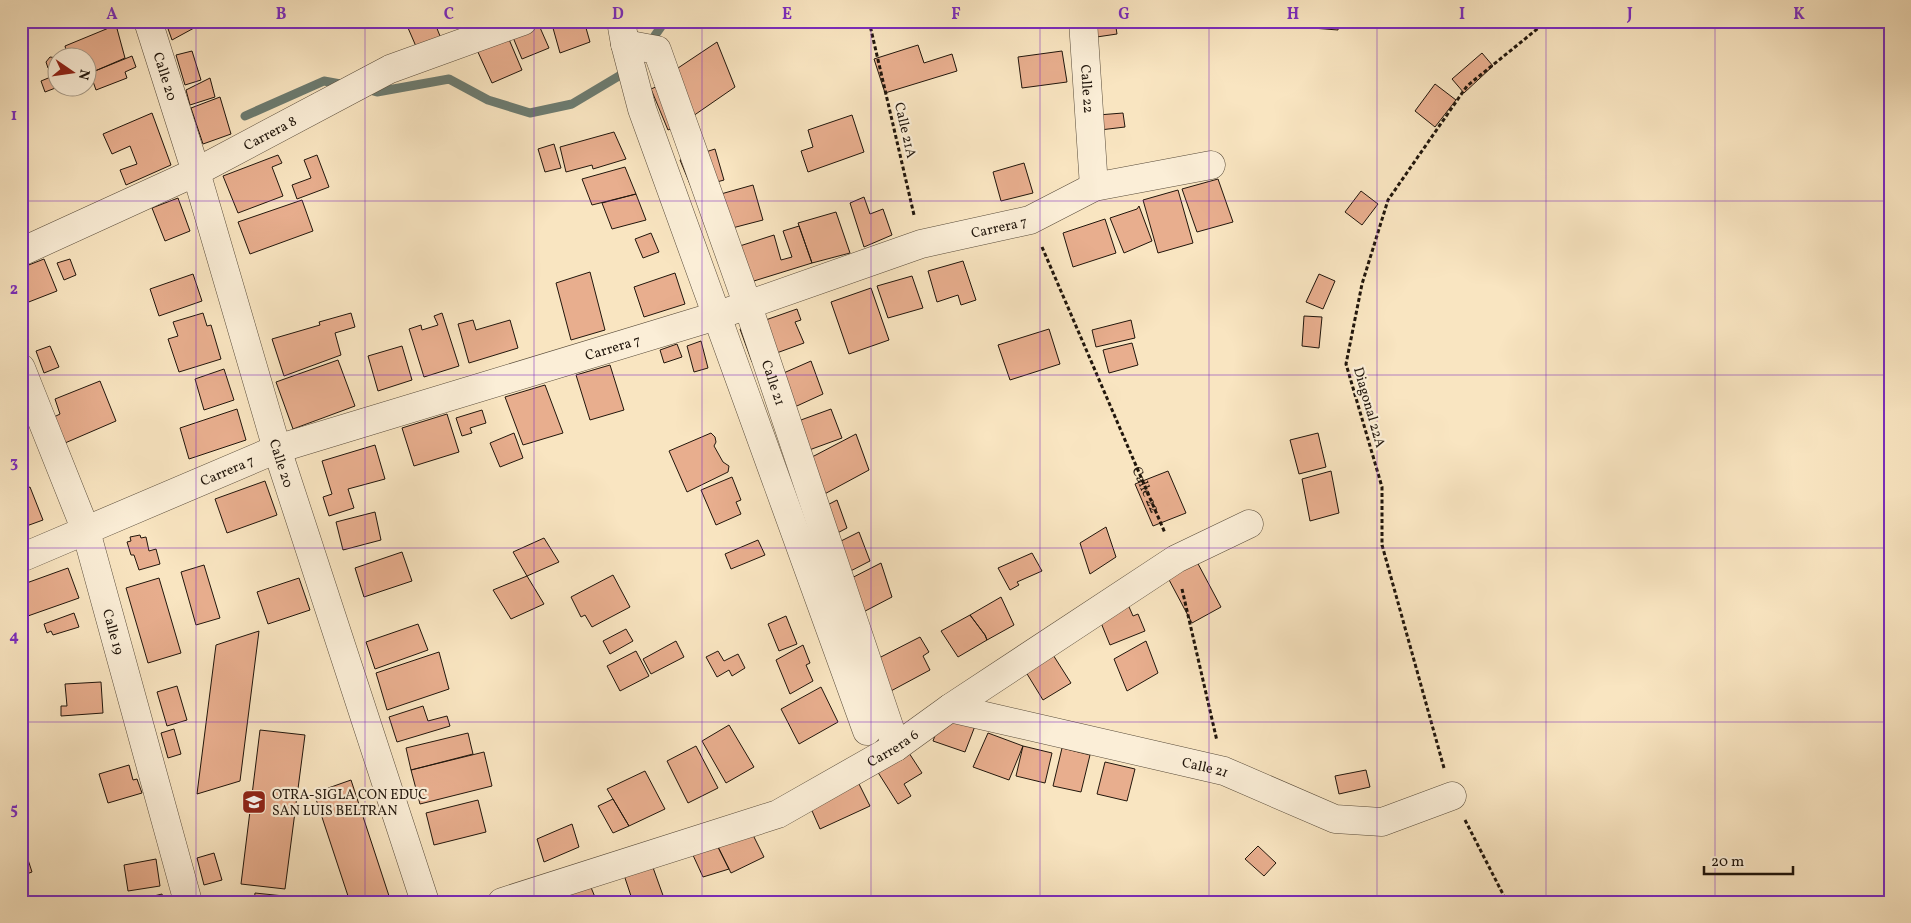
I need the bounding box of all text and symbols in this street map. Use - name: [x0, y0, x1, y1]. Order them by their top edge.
- text: A: [106, 4, 118, 26]
- text: B: [276, 4, 287, 26]
- text: C: [444, 4, 454, 26]
- text: D: [612, 4, 624, 26]
- text: E: [782, 4, 792, 26]
- text: F: [951, 4, 961, 26]
- text: G: [1118, 4, 1130, 26]
- text: H: [1287, 4, 1299, 26]
- text: I: [1459, 4, 1465, 26]
- text: J: [1626, 4, 1633, 26]
- text: K: [1793, 4, 1805, 26]
- north arrow: [48, 48, 98, 98]
- street label: Calle 20: [148, 50, 181, 103]
- street label: Calle 22: [1075, 64, 1097, 114]
- text: N: [73, 67, 94, 82]
- street label: Calle 21A: [889, 101, 920, 160]
- text: 1: [11, 105, 17, 127]
- street label: Carrera 8: [241, 112, 300, 156]
- street label: Carrera 7: [969, 213, 1029, 244]
- text: 2: [10, 279, 18, 301]
- street label: Carrera 7: [583, 331, 643, 366]
- street label: Calle 21: [756, 358, 789, 408]
- street label: Diagonal 22A: [1348, 365, 1389, 450]
- street label: Calle 20: [264, 437, 297, 490]
- text: 3: [10, 452, 18, 474]
- street label: Carrera 7: [198, 452, 258, 492]
- street label: Calle 22: [1127, 464, 1163, 516]
- street label: Calle 19: [97, 607, 128, 657]
- text: 4: [9, 626, 19, 648]
- street label: Carrera 6: [864, 726, 923, 772]
- street label: Calle 21: [1180, 754, 1231, 783]
- place label: OTRA-SIGLA CON EDUC SAN LUIS BELTRAN: [272, 786, 427, 821]
- school or university icon: OTRA-SIGLA CON EDUC SAN LUIS BELTRAN: [241, 789, 267, 815]
- text: 5: [10, 799, 18, 821]
- scale bar: [1704, 843, 1792, 875]
- text: 20 m: [1711, 852, 1744, 873]

